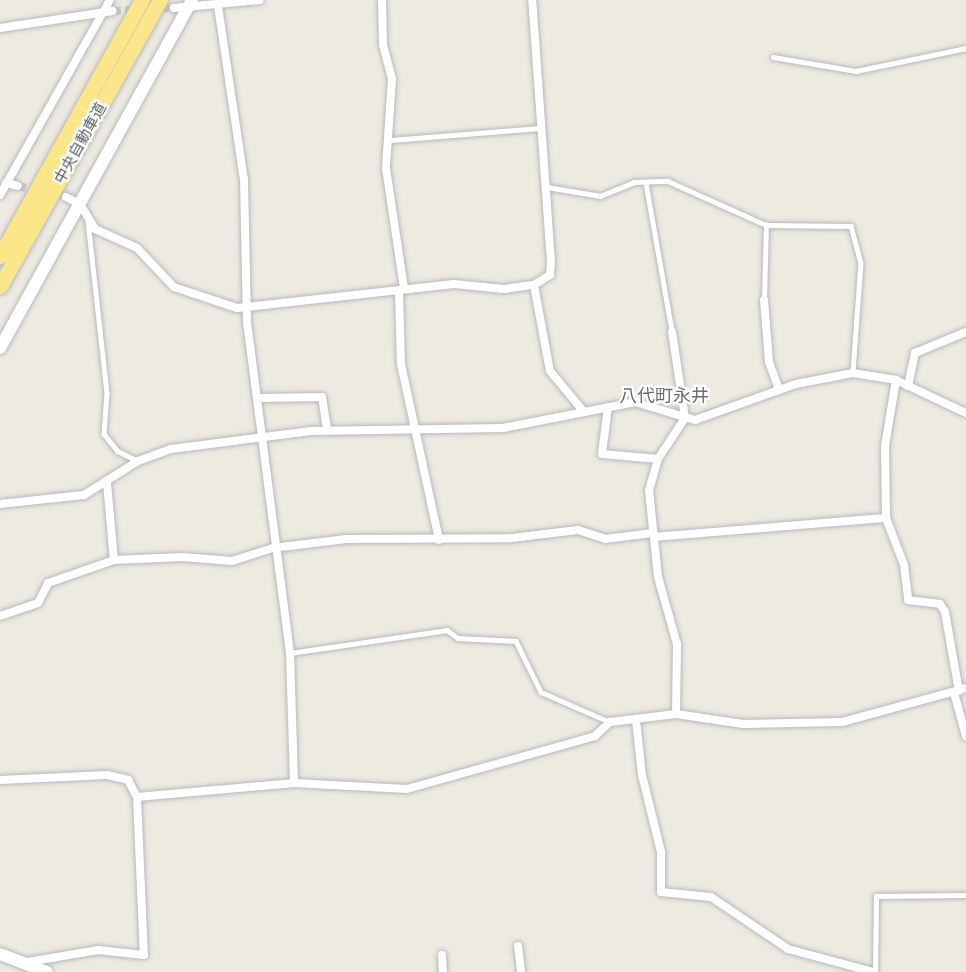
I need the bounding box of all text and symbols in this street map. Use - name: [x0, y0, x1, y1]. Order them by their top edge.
- street label: 中央自動車道: [50, 99, 110, 187]
- district label: 八代町永井: [619, 385, 709, 407]

